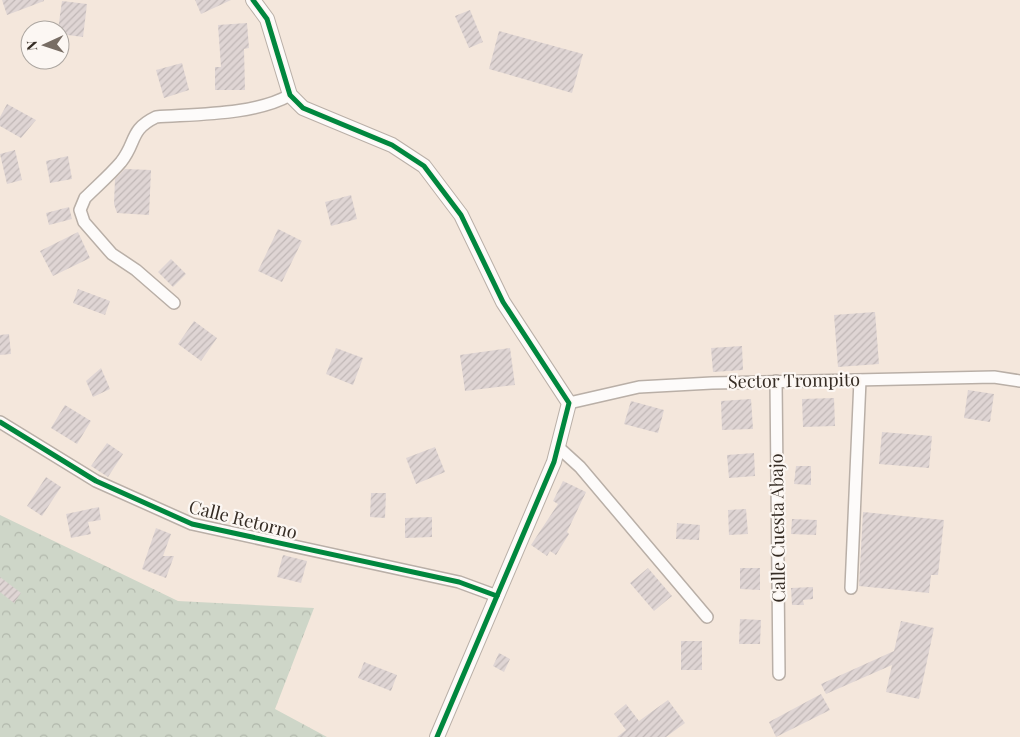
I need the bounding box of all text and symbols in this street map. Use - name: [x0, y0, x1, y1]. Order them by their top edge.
- north arrow: [20, 20, 70, 70]
- text: N: [22, 40, 41, 51]
- street label: Sector Trompito: [728, 367, 860, 393]
- street label: Calle Cuesta Abajo: [764, 453, 790, 603]
- street label: Calle Retorno: [187, 494, 300, 544]

